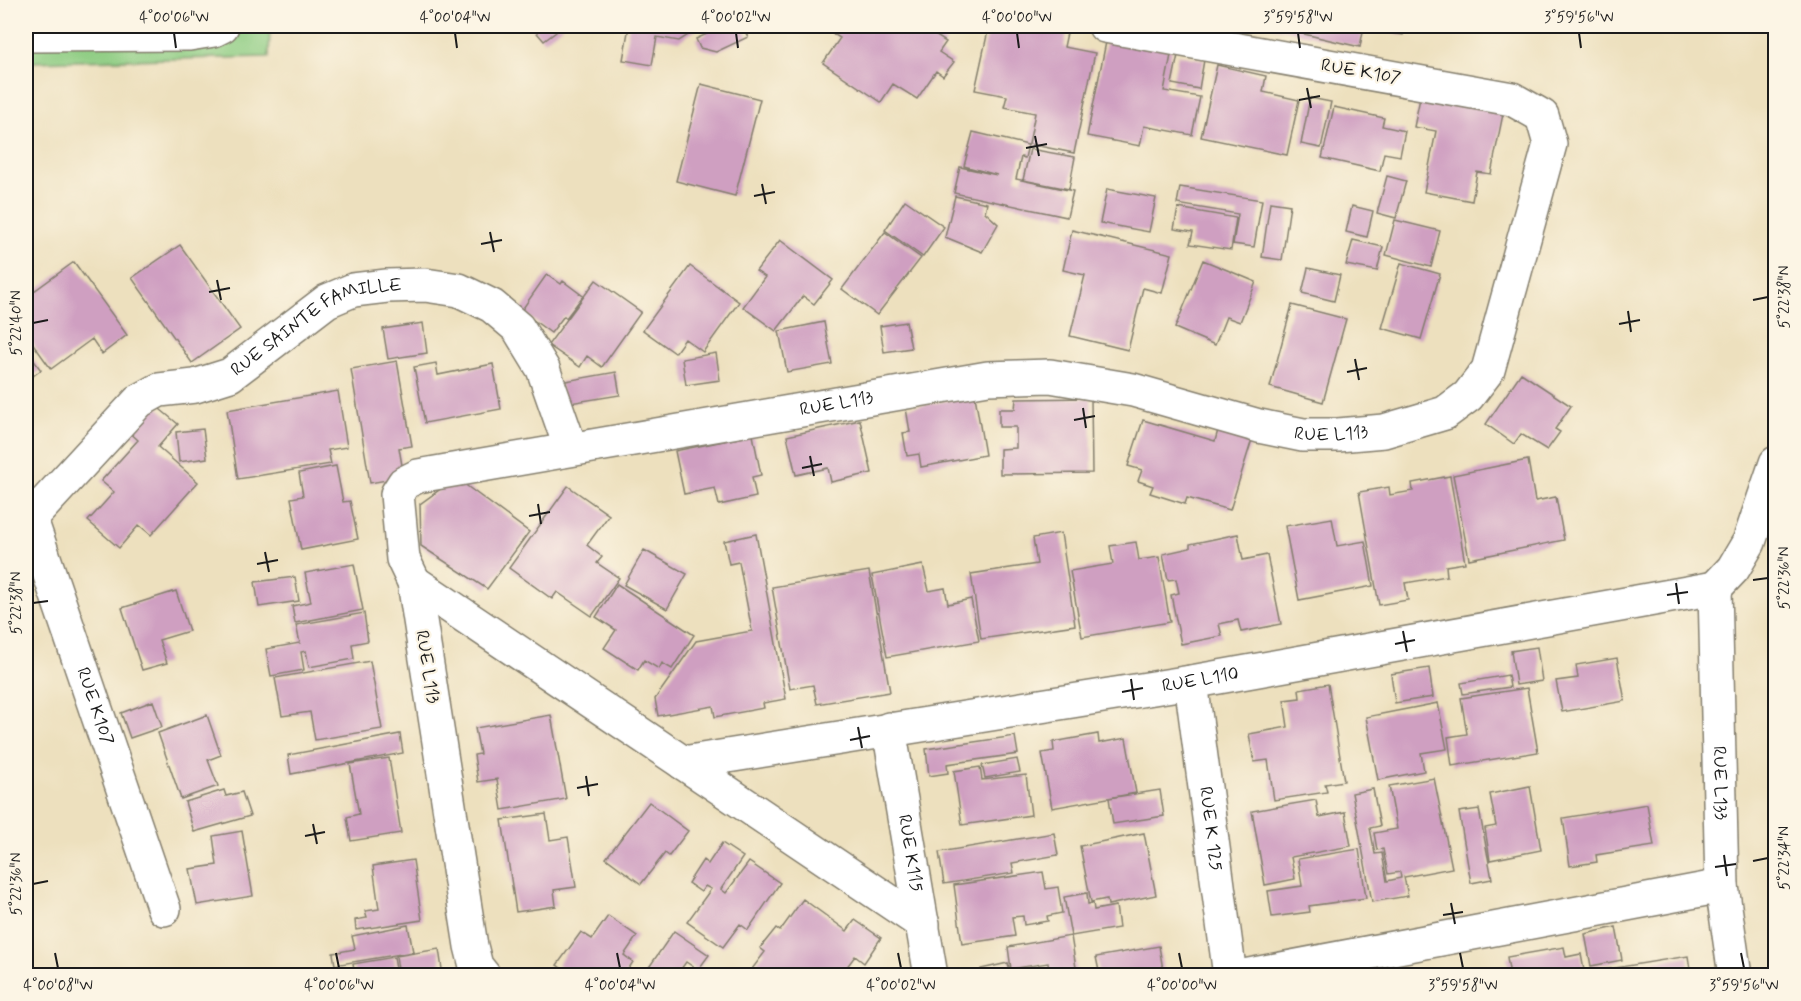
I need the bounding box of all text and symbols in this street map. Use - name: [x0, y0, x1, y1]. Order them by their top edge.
- text: 4°00'06"W: [139, 8, 209, 28]
- text: 4°00'04"W: [420, 8, 490, 28]
- text: 4°00'02"W: [701, 8, 771, 28]
- text: 4°00'00"W: [982, 8, 1052, 28]
- text: 3°59'58"W: [1263, 8, 1333, 28]
- text: 3°59'56"W: [1544, 8, 1614, 28]
- street label: RUE K107: [1319, 53, 1403, 91]
- text: 5°22'38"N: [1775, 266, 1795, 328]
- street label: RUE SAINTE FAMILLE: [226, 274, 402, 382]
- text: 5°22'40"N: [7, 290, 27, 356]
- street label: RUE L113: [798, 386, 875, 422]
- street label: RUE L113: [1292, 420, 1369, 447]
- text: 5°22'36"N: [1775, 546, 1795, 610]
- text: 5°22'38"N: [7, 572, 27, 634]
- street label: RUE L113: [409, 629, 445, 705]
- street label: RUE L110: [1160, 662, 1241, 698]
- street label: RUE K107: [70, 664, 119, 749]
- street label: RUE L133: [1707, 746, 1732, 820]
- street label: RUE K 125: [1193, 785, 1228, 872]
- street label: RUE K115: [892, 813, 929, 894]
- text: 5°22'34"N: [1775, 826, 1795, 890]
- text: 5°22'36"N: [7, 852, 27, 916]
- text: 4°00'08"W: [23, 976, 93, 996]
- text: 4°00'06"W: [304, 976, 374, 996]
- text: 4°00'04"W: [585, 976, 655, 996]
- text: 4°00'02"W: [866, 976, 936, 996]
- text: 4°00'00"W: [1147, 976, 1217, 996]
- text: 3°59'58"W: [1428, 976, 1498, 996]
- text: 3°59'56"W: [1709, 976, 1779, 996]

